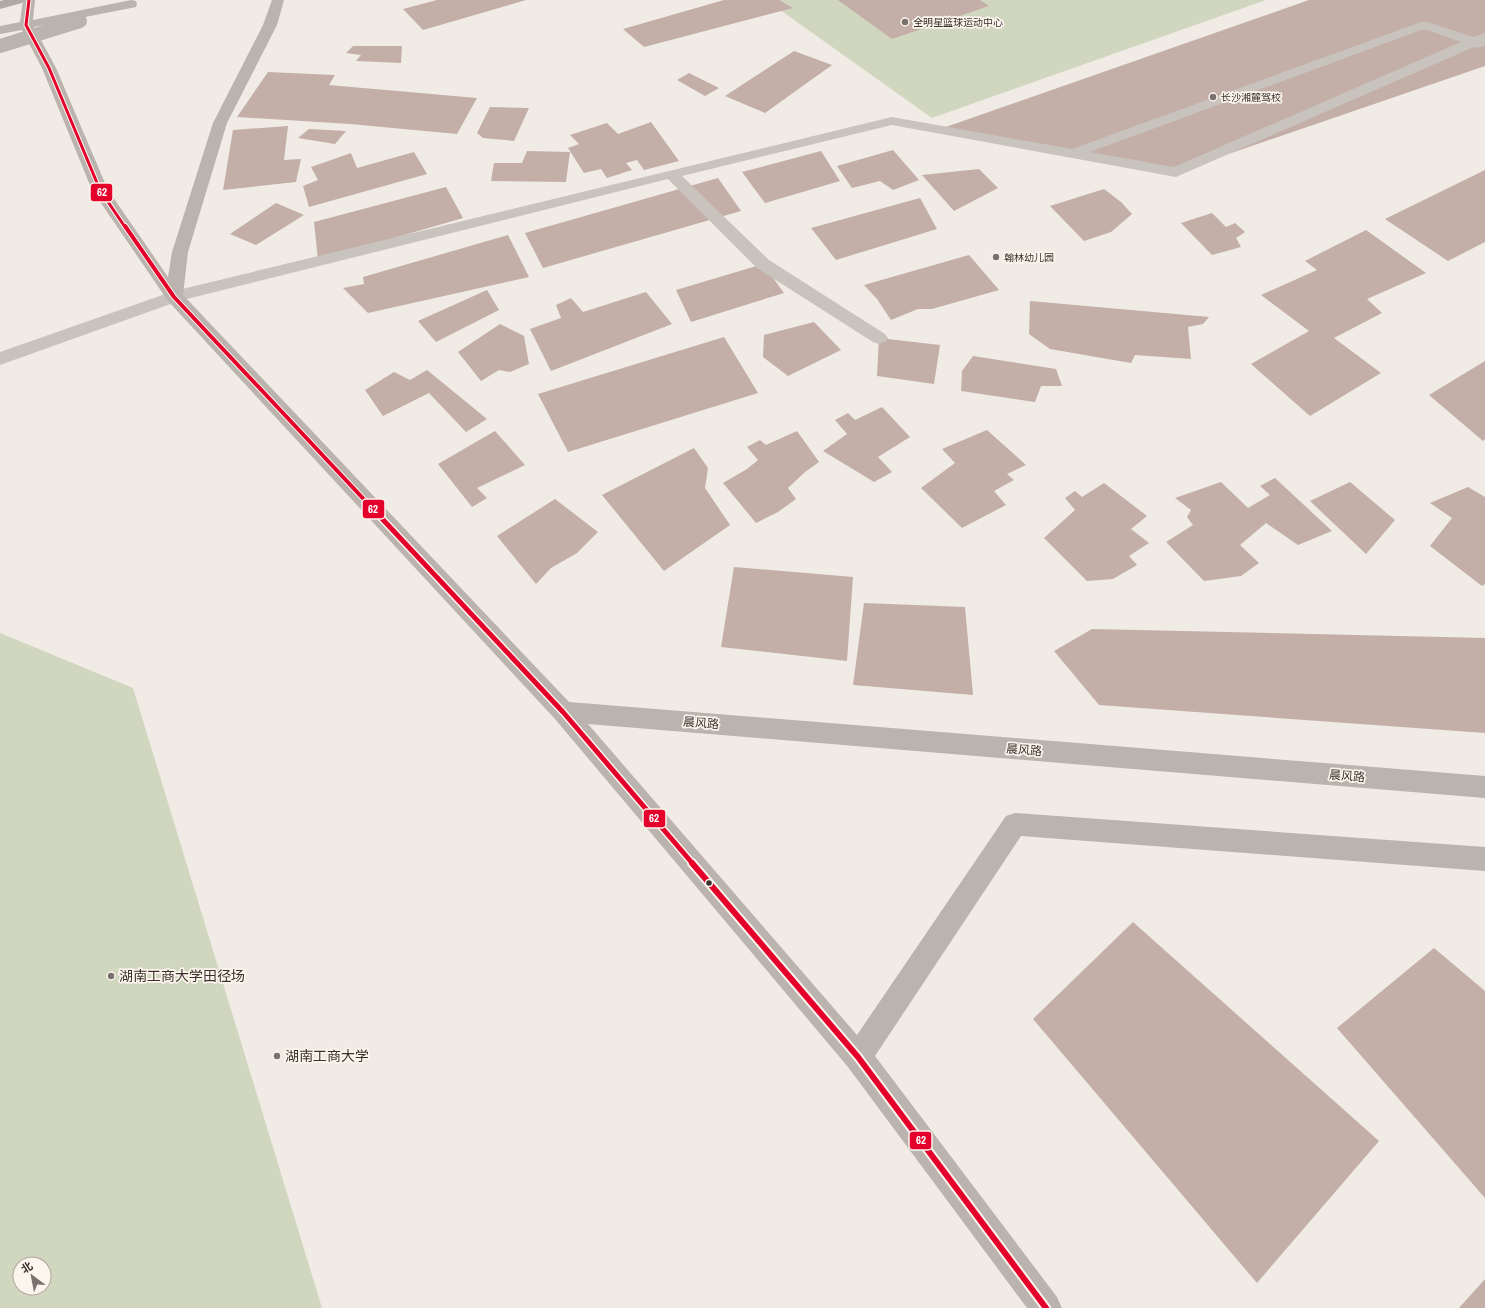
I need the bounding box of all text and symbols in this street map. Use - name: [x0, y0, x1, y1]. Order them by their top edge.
- place label: 全明星篮球运动中心: [913, 16, 1003, 29]
- marker: 全明星篮球运动中心: [900, 17, 910, 27]
- place label: 长沙湘麓驾校: [1221, 91, 1281, 104]
- marker: 长沙湘麓驾校: [1208, 92, 1218, 102]
- line badge: 62: [90, 183, 113, 202]
- text: 62: [97, 185, 107, 199]
- place label: 翰林幼儿园: [1004, 251, 1054, 264]
- marker: 翰林幼儿园: [991, 252, 1001, 262]
- line badge: 62: [362, 499, 385, 519]
- text: 62: [368, 502, 378, 516]
- street label: 晨风路: [682, 713, 720, 733]
- street label: 晨风路: [1005, 740, 1043, 760]
- street label: 晨风路: [1328, 766, 1366, 786]
- line badge: 62: [643, 809, 666, 828]
- text: 62: [649, 811, 659, 825]
- unlabelled marker: [704, 878, 714, 888]
- place label: 湖南工商大学田径场: [119, 967, 245, 985]
- marker: 湖南工商大学田径场: [106, 971, 116, 981]
- place label: 湖南工商大学: [285, 1047, 369, 1065]
- marker: 湖南工商大学: [272, 1051, 282, 1061]
- line badge: 62: [909, 1131, 932, 1150]
- text: 62: [916, 1133, 926, 1147]
- north arrow: [12, 1256, 52, 1296]
- text: 北: [18, 1259, 35, 1276]

